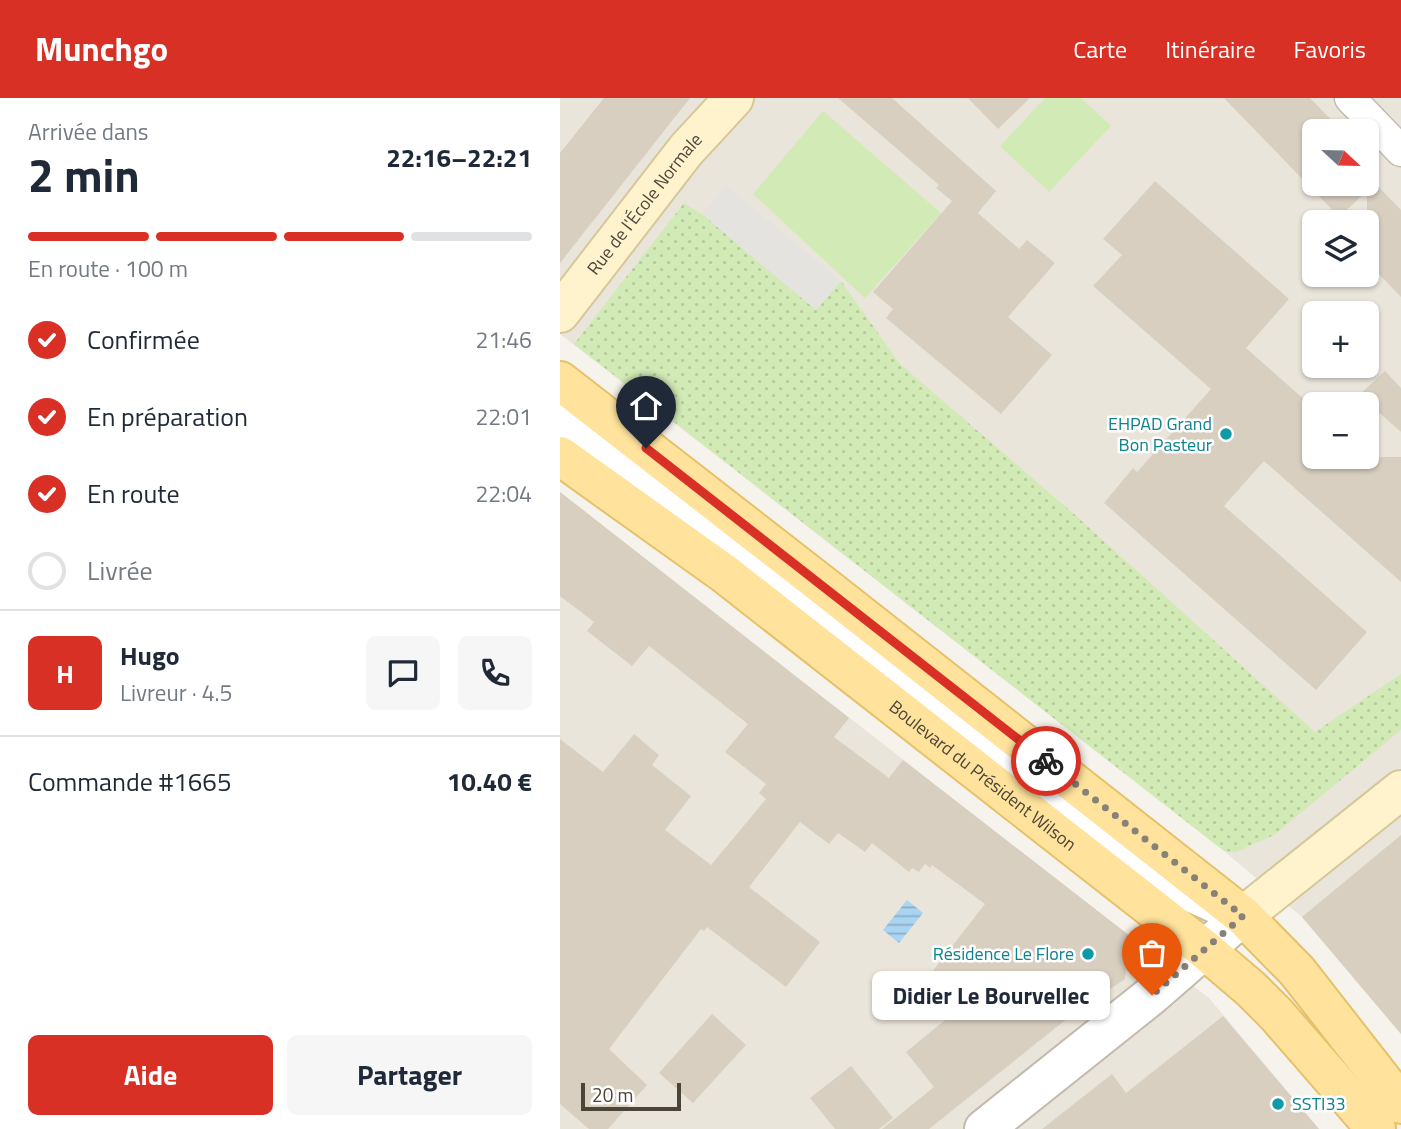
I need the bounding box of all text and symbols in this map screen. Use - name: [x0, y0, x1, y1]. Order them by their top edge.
- text: Munchgo: [35, 24, 168, 74]
- text: Carte: [1073, 31, 1127, 67]
- text: Itinéraire: [1165, 31, 1256, 67]
- text: Favoris: [1294, 31, 1366, 67]
- text: Arrivée dans: [28, 114, 149, 149]
- north arrow: [1302, 119, 1379, 196]
- map controls: [1302, 119, 1379, 469]
- street label: Rue de l'École Normale: [580, 127, 708, 280]
- text: 22:16–22:21: [386, 138, 532, 177]
- text: 2 min: [28, 140, 140, 210]
- button: layers: [1302, 210, 1379, 287]
- text: En route · 100 m: [28, 251, 188, 286]
- button: +: [1302, 301, 1379, 378]
- text: Confirmée: [87, 320, 200, 359]
- icon: check: [28, 321, 66, 359]
- text: 21:46: [475, 322, 532, 357]
- pin: [616, 376, 676, 448]
- icon: home: [627, 387, 665, 425]
- button: −: [1302, 392, 1379, 469]
- text: En préparation: [87, 397, 248, 436]
- icon: check: [28, 398, 66, 436]
- text: 22:01: [475, 399, 532, 434]
- place label: EHPAD Grand Bon Pasteur: [1108, 410, 1212, 458]
- marker: EHPAD Grand Bon Pasteur: [1218, 426, 1234, 442]
- text: En route: [87, 474, 180, 513]
- icon: check: [28, 475, 66, 513]
- text: 22:04: [475, 476, 532, 511]
- text: Livrée: [87, 551, 153, 590]
- text: Hugo: [120, 636, 180, 675]
- button: chat: [366, 636, 440, 710]
- button: phone: [458, 636, 532, 710]
- text: H: [56, 654, 74, 693]
- text: Livreur · 4.5: [120, 675, 232, 710]
- street label: Boulevard du Président Wilson: [883, 693, 1082, 857]
- courier: [1011, 726, 1081, 796]
- icon: bike: [1027, 742, 1065, 780]
- text: Commande #1665: [28, 762, 231, 801]
- text: 10.40 €: [447, 762, 532, 801]
- pin: [1122, 923, 1182, 995]
- icon: bag: [1133, 934, 1171, 972]
- place label: Résidence Le Flore: [933, 940, 1074, 967]
- marker: Résidence Le Flore: [1080, 946, 1096, 962]
- callout: Didier Le Bourvellec: [872, 970, 1110, 1020]
- text: Didier Le Bourvellec: [892, 978, 1090, 1013]
- button: Aide: [28, 1035, 273, 1115]
- button: Partager: [287, 1035, 532, 1115]
- scale bar: [581, 1080, 681, 1112]
- text: 20 m: [592, 1080, 633, 1109]
- place label: SSTI33: [1292, 1090, 1346, 1117]
- marker: SSTI33: [1270, 1096, 1286, 1112]

